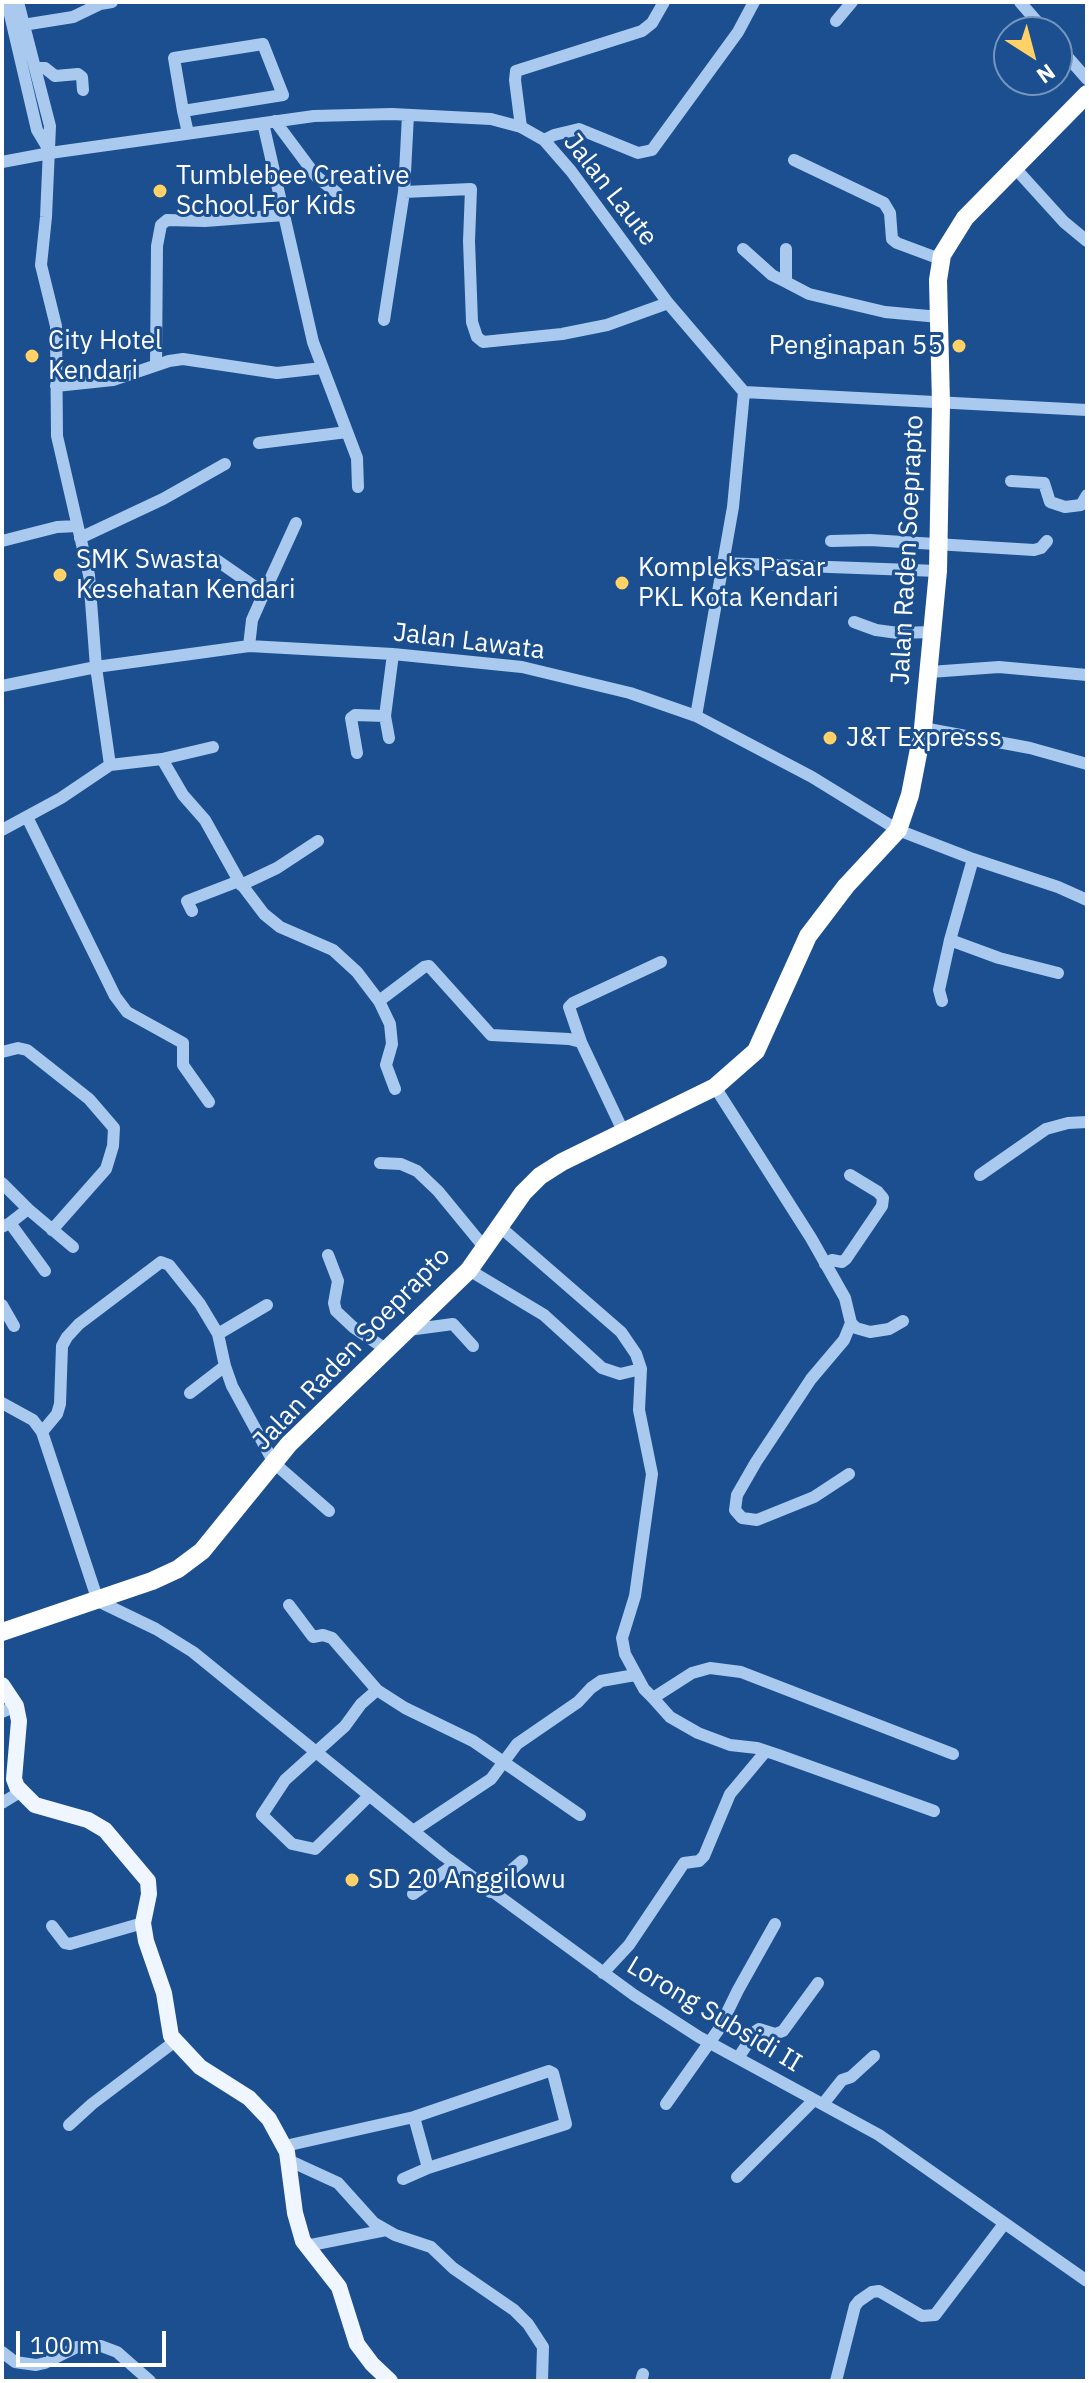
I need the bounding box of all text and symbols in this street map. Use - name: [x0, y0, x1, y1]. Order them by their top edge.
- north arrow: [993, 16, 1073, 96]
- text: N: [1031, 58, 1061, 91]
- street label: Jalan Laute: [556, 128, 664, 252]
- place label: Tumblebee Creative School For Kids: [176, 160, 409, 222]
- marker: Tumblebee Creative School For Kids: [151, 182, 169, 200]
- place label: City Hotel Kendari: [48, 325, 162, 386]
- place label: Penginapan 55: [769, 330, 943, 362]
- marker: Penginapan 55: [950, 337, 968, 355]
- marker: City Hotel Kendari: [23, 347, 41, 365]
- street label: Jalan Raden Soeprapto: [885, 414, 931, 686]
- place label: SMK Swasta Kesehatan Kendari: [76, 544, 295, 606]
- place label: Kompleks Pasar PKL Kota Kendari: [638, 552, 839, 614]
- marker: SMK Swasta Kesehatan Kendari: [51, 566, 69, 584]
- marker: Kompleks Pasar PKL Kota Kendari: [613, 574, 631, 592]
- street label: Jalan Lawata: [391, 617, 547, 667]
- place label: J&T Expresss: [846, 722, 1002, 754]
- marker: J&T Expresss: [821, 729, 839, 747]
- street label: Jalan Raden Soeprapto: [247, 1241, 457, 1457]
- place label: SD 20 Anggilowu: [368, 1864, 566, 1896]
- marker: SD 20 Anggilowu: [343, 1871, 361, 1889]
- street label: Lorong Subsidi II: [621, 1950, 807, 2080]
- scale bar: [20, 2315, 170, 2365]
- text: 100 m: [30, 2329, 100, 2361]

